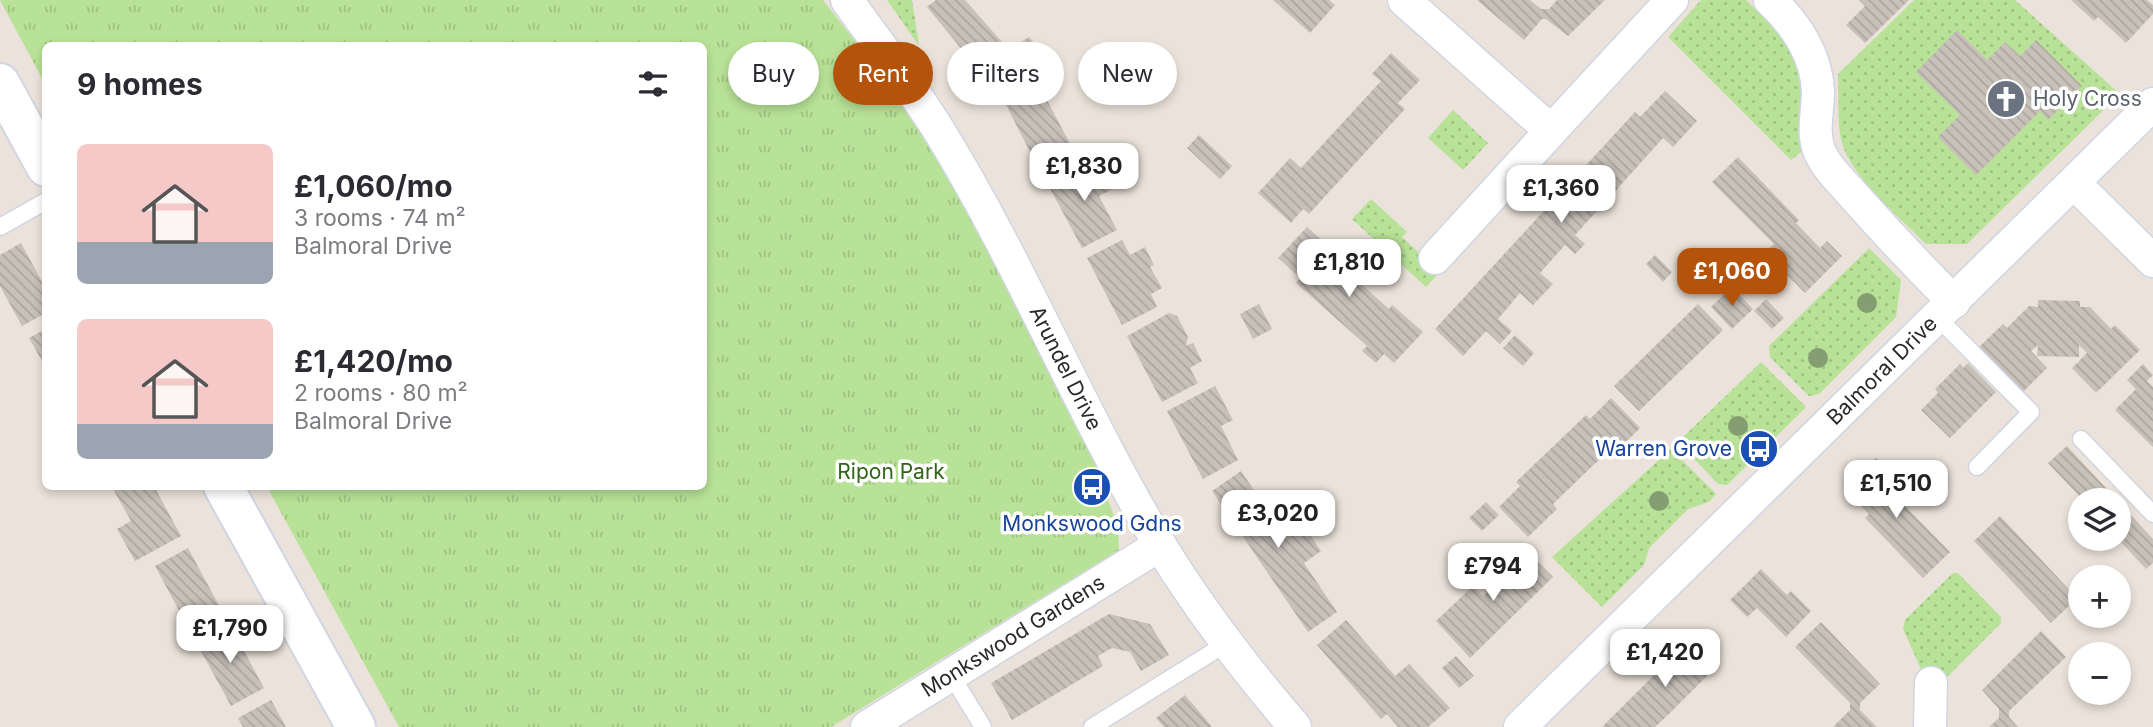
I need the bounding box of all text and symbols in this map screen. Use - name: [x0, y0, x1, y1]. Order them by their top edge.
- chip: Buy: [728, 42, 819, 105]
- chip: Rent: [833, 42, 933, 105]
- chip: Filters: [947, 42, 1064, 105]
- chip: New: [1078, 42, 1177, 105]
- icon: filters: [634, 65, 672, 103]
- text: 9 homes: [77, 66, 203, 102]
- church icon: Holy Cross: [1985, 78, 2027, 120]
- place label: Holy Cross: [2033, 86, 2142, 111]
- pin: £1,830: [1027, 144, 1141, 203]
- text: £1,830: [1046, 152, 1122, 180]
- pin: £1,360: [1504, 166, 1618, 225]
- text: £1,060/mo: [294, 168, 453, 204]
- icon: home: [133, 172, 217, 256]
- text: £1,360: [1522, 174, 1600, 202]
- text: 3 rooms · 74 m²: [294, 204, 466, 232]
- text: Balmoral Drive: [294, 232, 452, 260]
- pin: £1,810: [1292, 240, 1406, 299]
- text: £1,810: [1313, 248, 1385, 276]
- pin: £1,060: [1675, 248, 1789, 308]
- text: £1,060: [1693, 257, 1771, 285]
- street label: Arundel Drive: [1024, 302, 1107, 434]
- street label: Balmoral Drive: [1821, 311, 1942, 430]
- text: £1,420/mo: [294, 343, 453, 379]
- icon: home: [133, 347, 217, 431]
- text: 2 rooms · 80 m²: [294, 379, 468, 407]
- text: Balmoral Drive: [294, 407, 452, 435]
- bus stop icon: Warren Grove: [1738, 428, 1780, 470]
- place label: Warren Grove: [1595, 436, 1732, 461]
- park label: Ripon Park: [837, 459, 945, 484]
- pin: £1,510: [1839, 461, 1953, 520]
- bus stop icon: Monkswood Gdns: [1071, 466, 1113, 508]
- text: £1,510: [1860, 469, 1932, 497]
- map controls: [2068, 488, 2131, 705]
- button: layers: [2068, 488, 2131, 551]
- pin: £3,020: [1221, 490, 1335, 550]
- text: £3,020: [1237, 499, 1319, 527]
- place label: Monkswood Gdns: [1002, 511, 1182, 536]
- pin: £794: [1452, 544, 1534, 603]
- text: £794: [1464, 552, 1522, 580]
- button: +: [2068, 565, 2131, 628]
- street label: Monkswood Gardens: [917, 570, 1109, 702]
- pin: £1,790: [173, 606, 287, 665]
- text: £1,790: [192, 614, 268, 642]
- pin: £1,420: [1608, 630, 1722, 689]
- text: £1,420: [1626, 638, 1704, 666]
- button: −: [2068, 642, 2131, 705]

